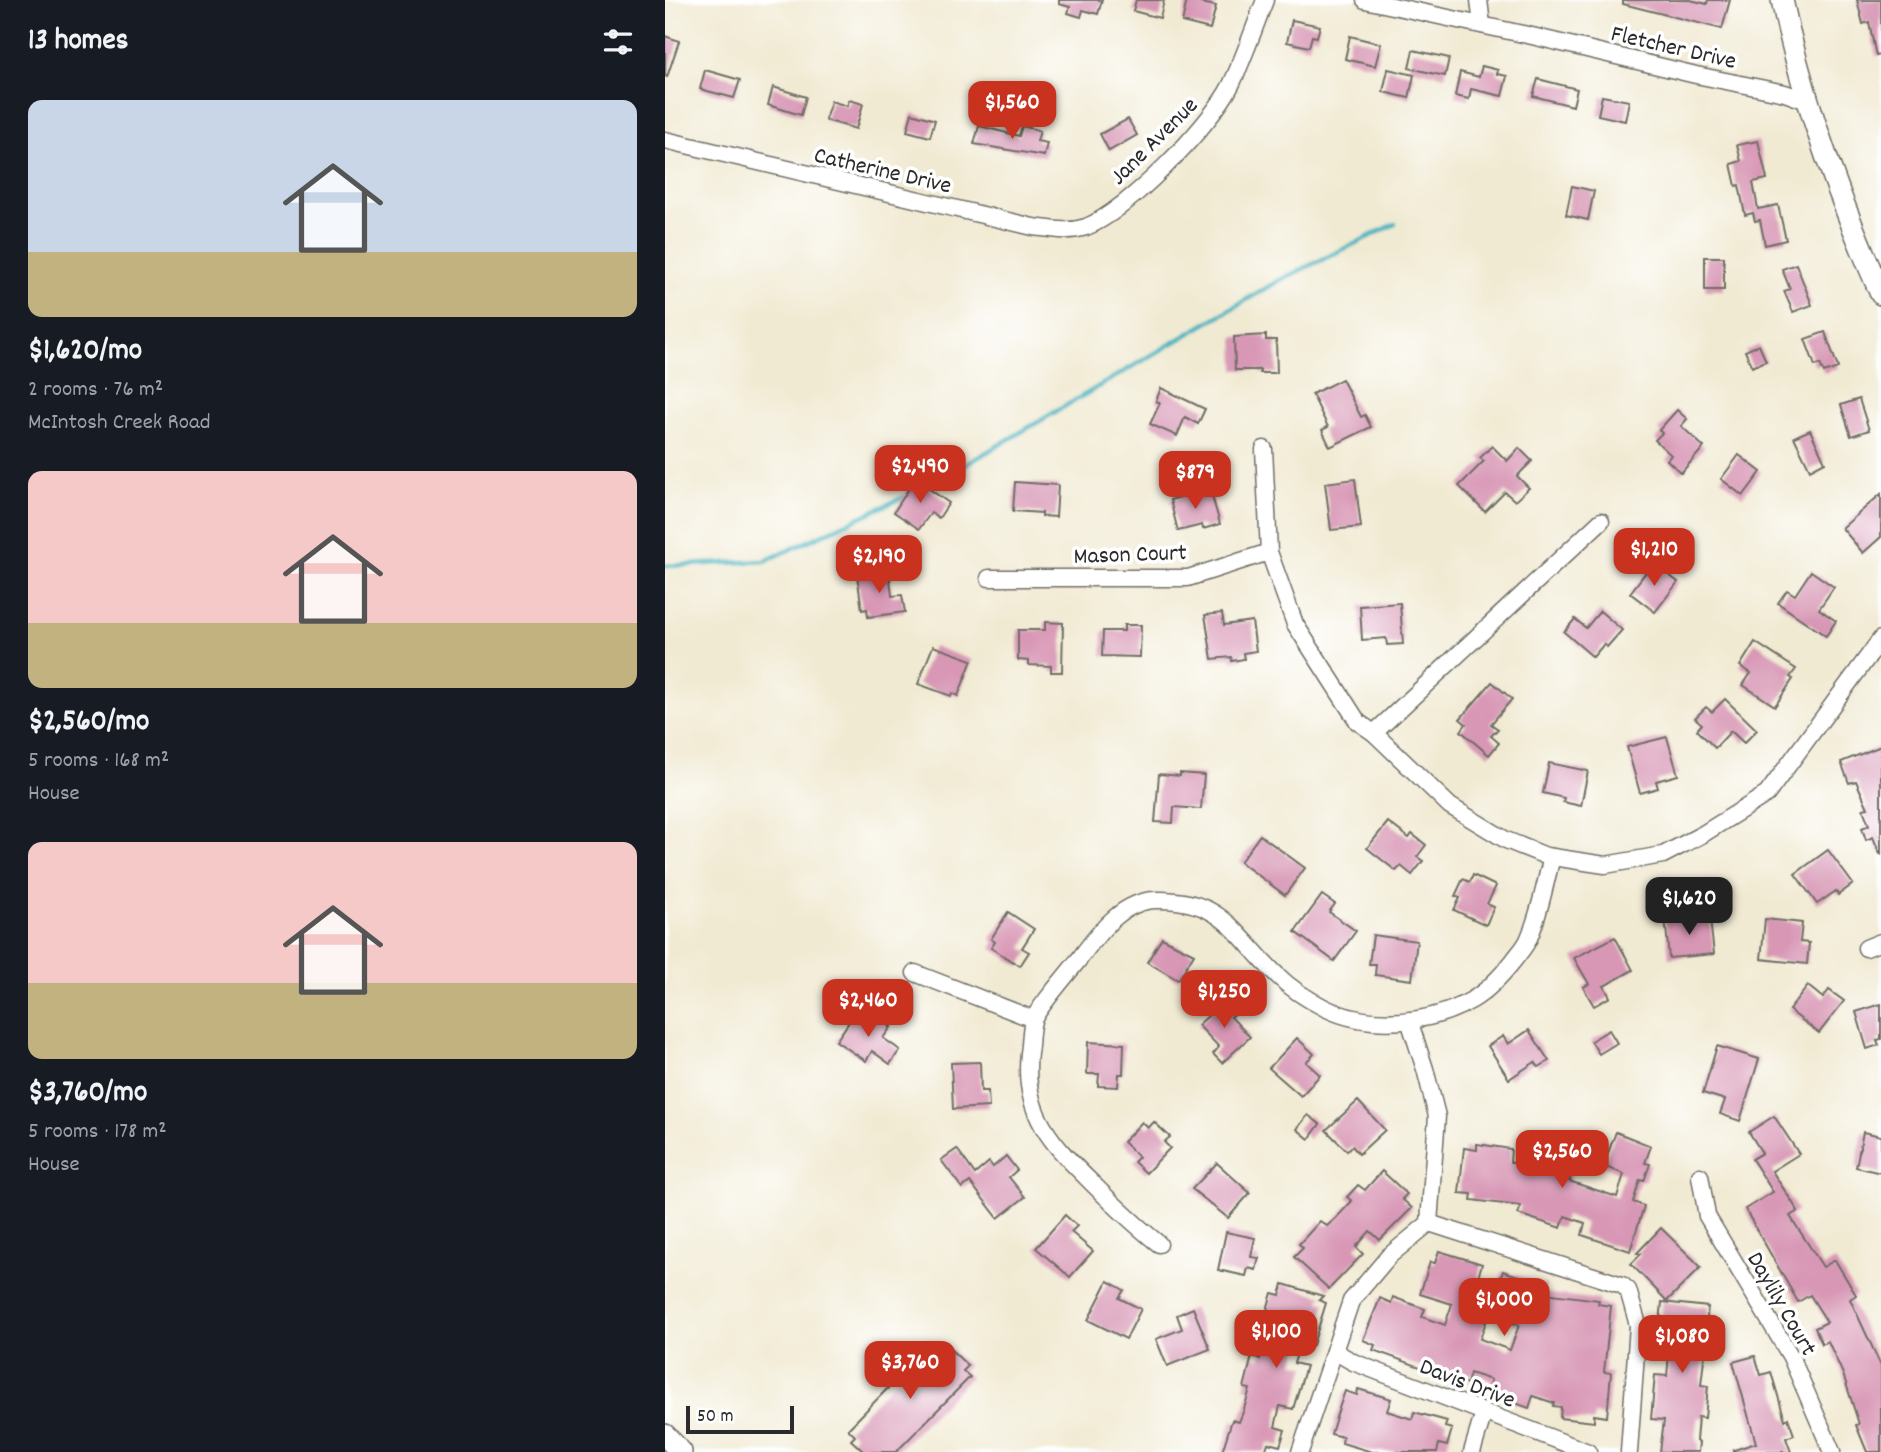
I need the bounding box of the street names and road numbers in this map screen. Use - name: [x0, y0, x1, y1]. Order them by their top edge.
- street label: Fletcher Drive: [1607, 18, 1739, 80]
- street label: Jane Avenue: [1103, 90, 1207, 194]
- street label: Catherine Drive: [810, 140, 954, 204]
- street label: Mason Court: [1073, 537, 1187, 575]
- street label: Daylily Court: [1737, 1246, 1824, 1363]
- street label: Davis Drive: [1414, 1351, 1520, 1419]

